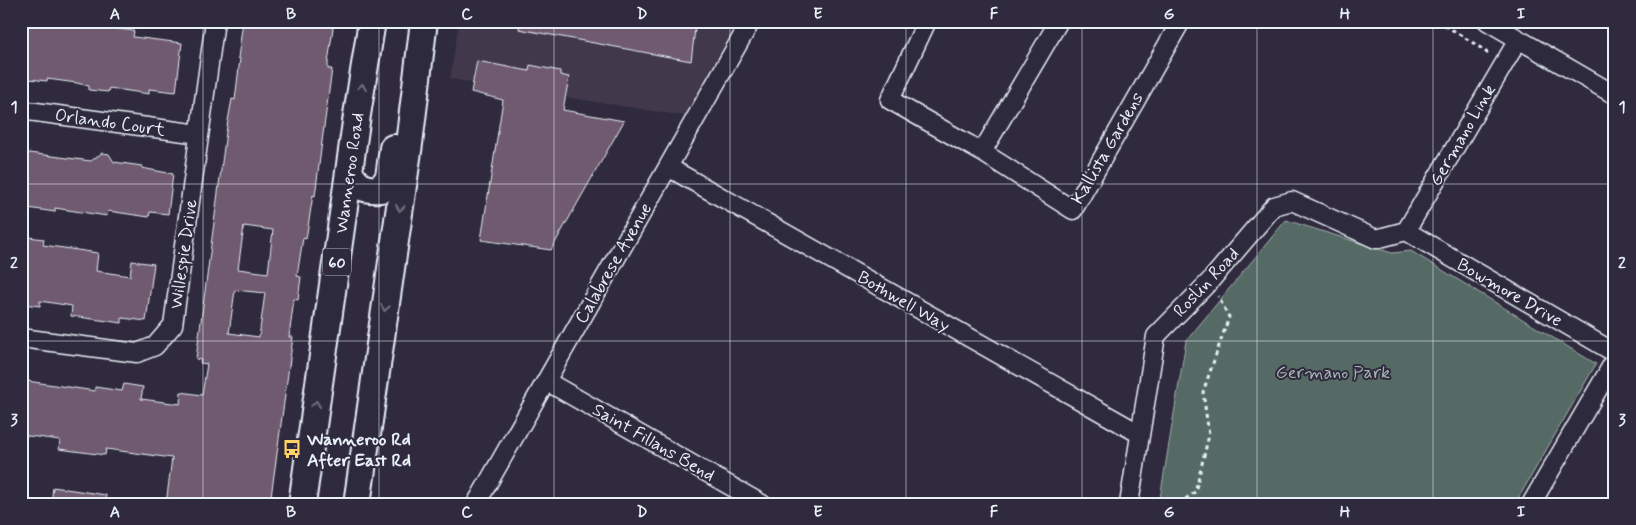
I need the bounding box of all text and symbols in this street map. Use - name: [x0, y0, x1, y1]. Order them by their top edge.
- text: A: [110, 4, 120, 25]
- text: B: [286, 4, 296, 25]
- text: C: [461, 4, 473, 25]
- text: D: [636, 4, 648, 25]
- text: E: [813, 4, 823, 25]
- text: F: [990, 4, 999, 25]
- text: G: [1164, 4, 1175, 25]
- text: H: [1340, 4, 1351, 25]
- text: I: [1517, 4, 1526, 25]
- street label: Germano Link: [1424, 80, 1502, 191]
- one-way arrow: [356, 82, 366, 91]
- street label: Kallista Gardens: [1066, 88, 1150, 209]
- text: 1: [10, 97, 18, 118]
- text: 1: [1618, 97, 1626, 118]
- street label: Orlando Court: [53, 103, 167, 143]
- street label: Wanneroo Road: [330, 111, 370, 235]
- street label: Willespie Drive: [164, 198, 204, 311]
- street label: Calabrese Avenue: [570, 199, 658, 328]
- one-way arrow: [395, 204, 405, 213]
- street label: Roslin Road: [1168, 243, 1245, 323]
- road number: 60: [323, 248, 351, 276]
- text: 2: [10, 253, 18, 274]
- street label: Bowmore Drive: [1452, 253, 1567, 333]
- text: 2: [1618, 253, 1626, 274]
- street label: Bothwell Way: [853, 266, 954, 338]
- one-way arrow: [380, 304, 391, 312]
- park label: Germano Park: [1276, 361, 1390, 385]
- street label: Saint Fillans Bend: [588, 398, 719, 488]
- one-way arrow: [311, 399, 321, 408]
- text: 3: [10, 410, 18, 431]
- text: 3: [1618, 410, 1626, 431]
- place label: Wanneroo Rd After East Rd: [306, 428, 411, 473]
- bus stop icon: Wanneroo Rd After East Rd: [281, 438, 303, 460]
- text: A: [110, 502, 120, 523]
- text: B: [286, 502, 296, 523]
- text: C: [461, 502, 473, 523]
- text: D: [636, 502, 648, 523]
- text: E: [813, 502, 823, 523]
- text: F: [990, 502, 999, 523]
- text: G: [1164, 502, 1175, 523]
- text: H: [1340, 502, 1351, 523]
- text: I: [1517, 502, 1526, 523]

